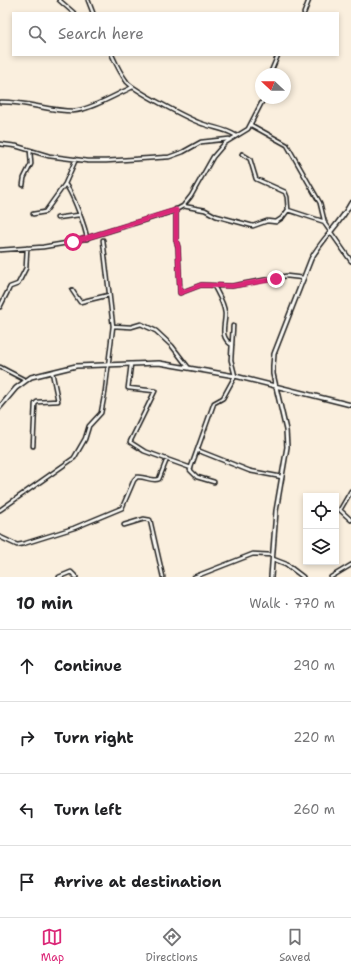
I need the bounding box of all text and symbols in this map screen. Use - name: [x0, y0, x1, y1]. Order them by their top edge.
- search box: [12, 12, 339, 56]
- icon: search: [26, 23, 48, 45]
- text: Search here: [58, 24, 144, 44]
- north arrow: [255, 68, 291, 104]
- route start: [64, 233, 82, 251]
- route end: [267, 270, 285, 288]
- map controls: [303, 493, 339, 565]
- button: locate: [303, 493, 339, 529]
- button: layers: [303, 529, 339, 565]
- text: 10 min: [16, 592, 73, 614]
- text: Walk · 770 m: [249, 595, 335, 612]
- icon: ahead: [16, 655, 38, 677]
- text: Continue: [54, 656, 122, 676]
- text: 290 m: [293, 657, 335, 674]
- icon: right: [16, 727, 38, 749]
- text: Turn right: [54, 728, 134, 748]
- text: 220 m: [293, 729, 335, 746]
- icon: left: [16, 799, 38, 821]
- text: Turn left: [54, 800, 122, 820]
- text: 260 m: [293, 801, 335, 818]
- icon: arrive: [16, 871, 38, 893]
- text: Arrive at destination: [54, 872, 222, 892]
- tab: Map: [41, 926, 64, 965]
- tab: Directions: [145, 926, 198, 965]
- tab: Saved: [279, 926, 310, 965]

